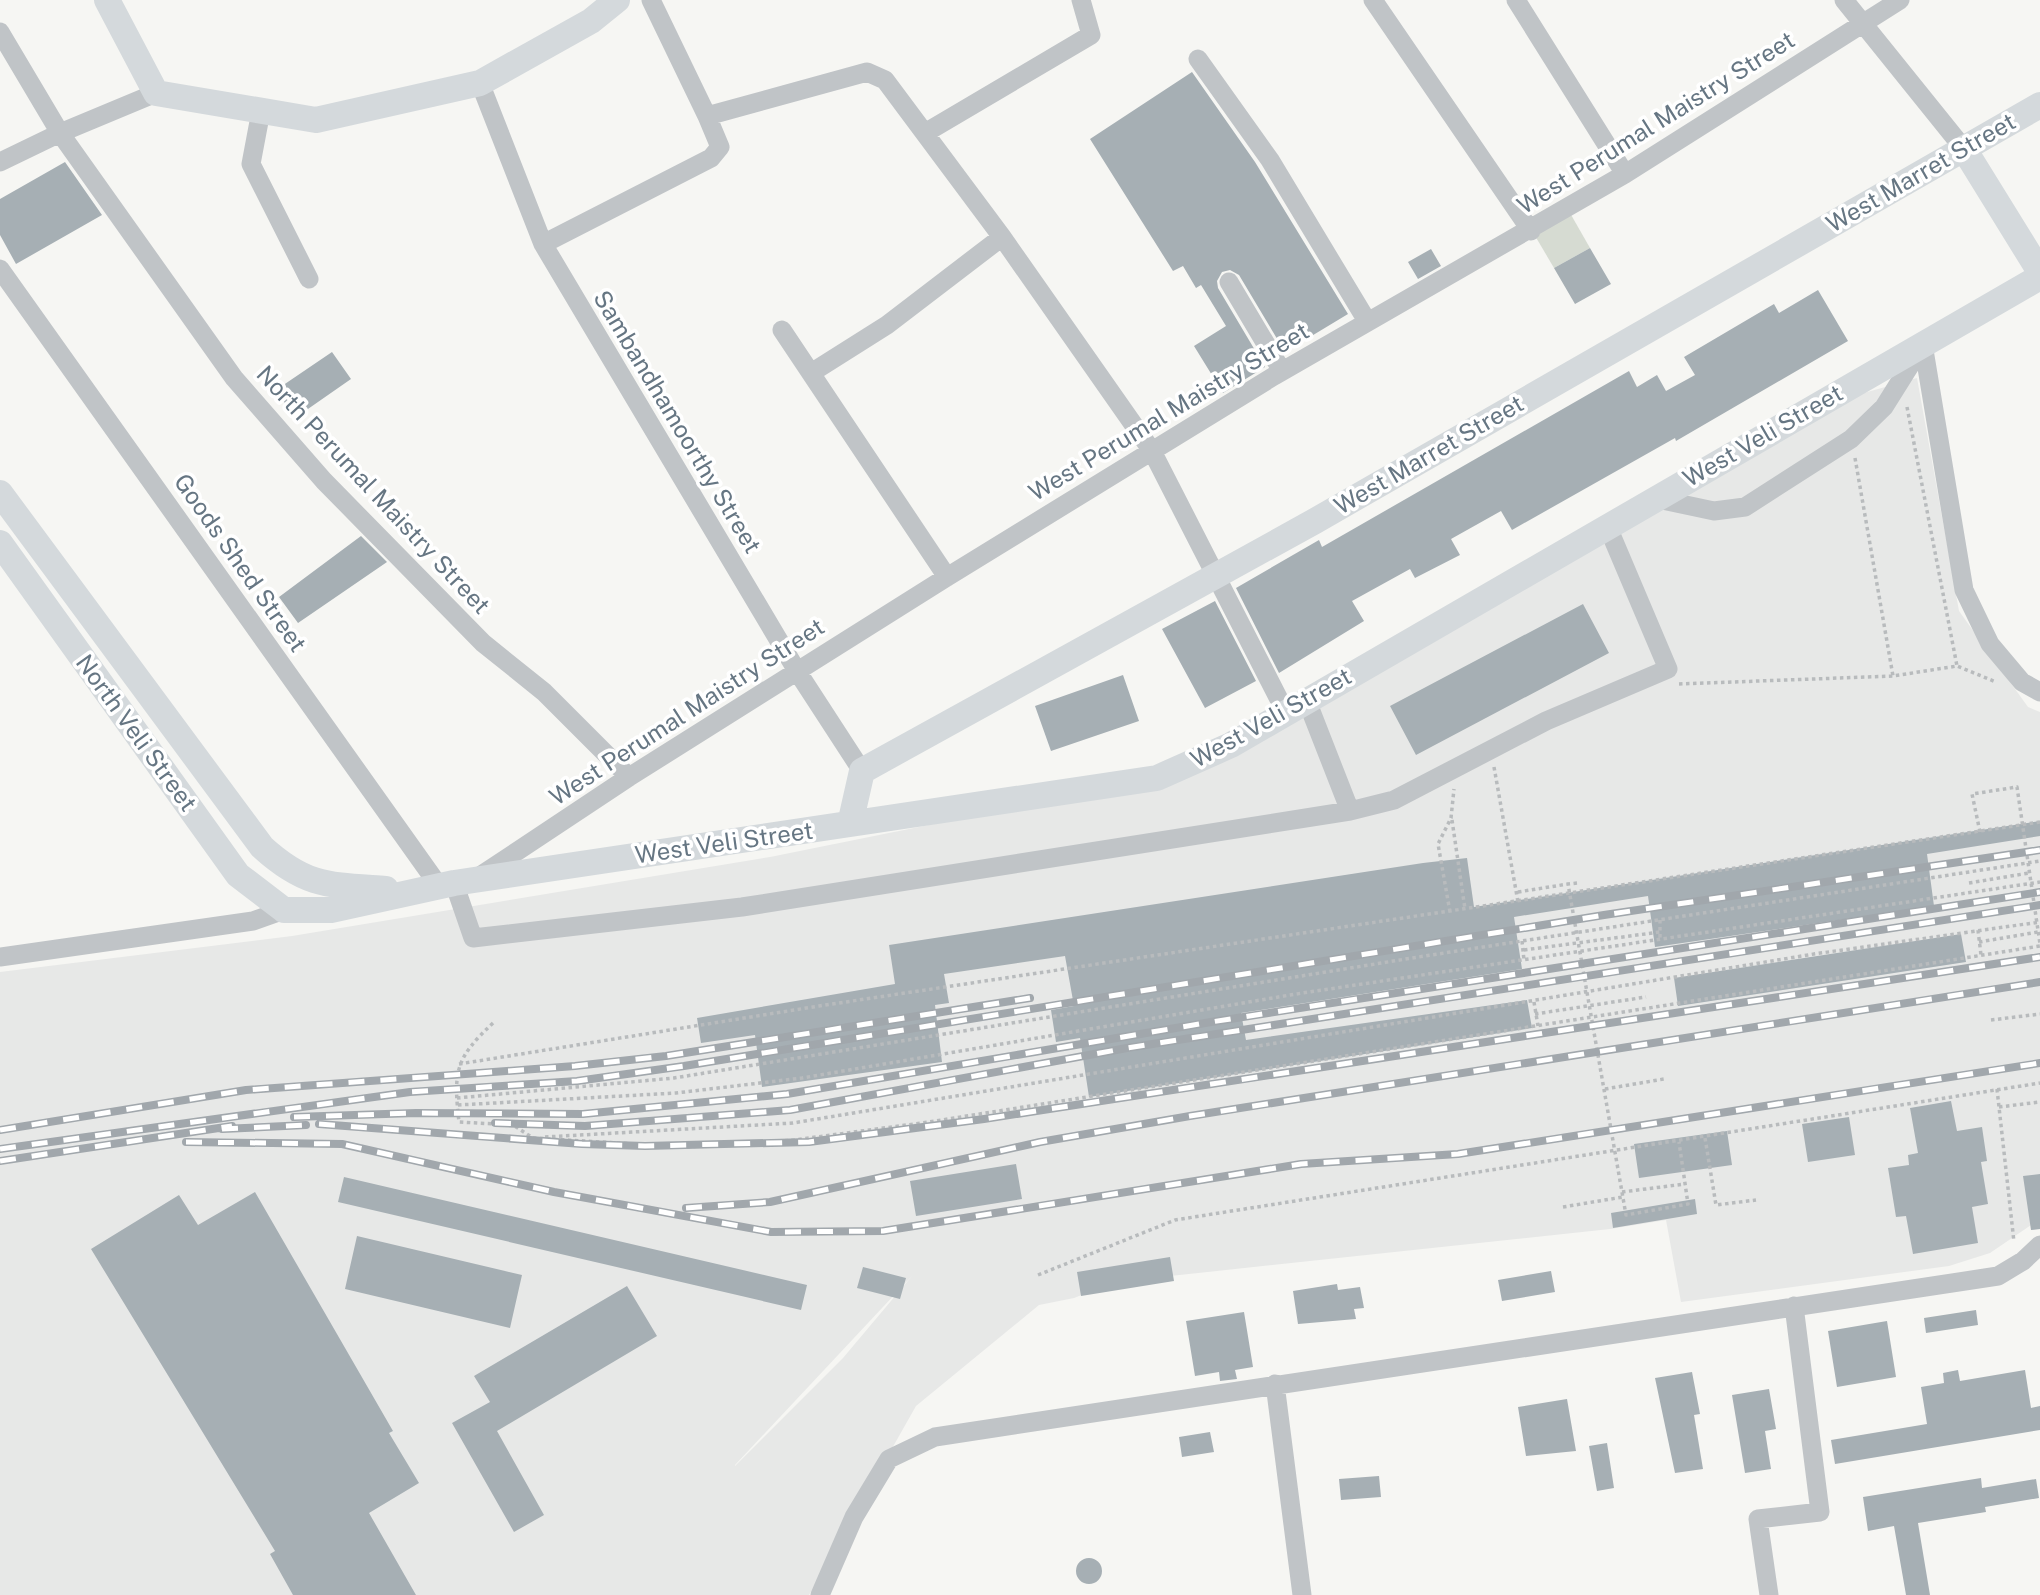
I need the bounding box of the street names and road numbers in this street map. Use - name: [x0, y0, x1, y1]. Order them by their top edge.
- street label: West Perumal Maistry Street: [1512, 25, 1799, 219]
- street label: West Marret Street: [1821, 107, 2020, 238]
- street label: Sambandhamoorthy Street: [588, 285, 767, 558]
- street label: West Perumal Maistry Street: [1023, 316, 1314, 506]
- street label: North Perumal Maistry Street: [251, 360, 496, 619]
- street label: West Veli Street: [1678, 378, 1847, 492]
- street label: West Marret Street: [1329, 389, 1528, 520]
- street label: Goods Shed Street: [169, 468, 313, 657]
- street label: West Perumal Maistry Street: [544, 612, 829, 810]
- street label: North Veli Street: [71, 649, 203, 816]
- street label: West Veli Street: [1185, 661, 1356, 773]
- street label: West Veli Street: [633, 816, 815, 868]

